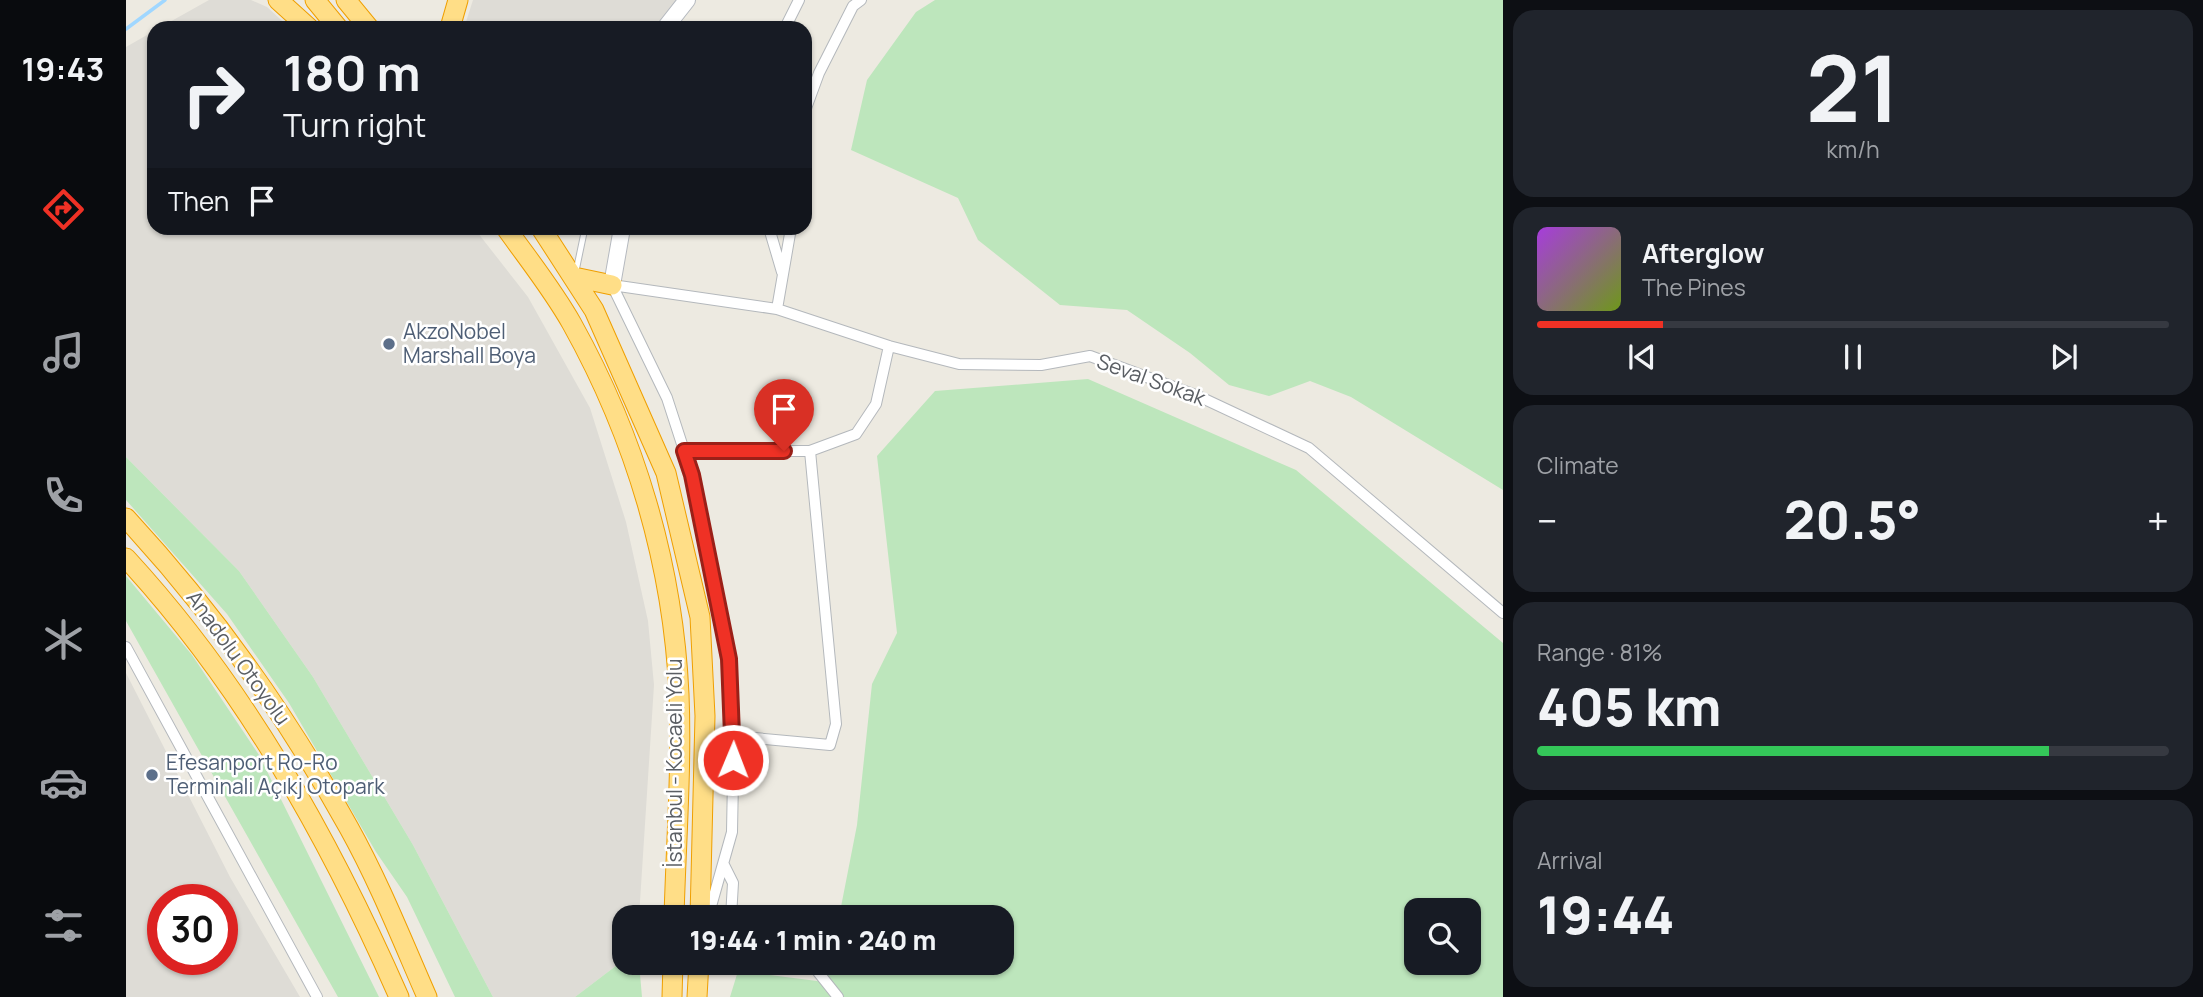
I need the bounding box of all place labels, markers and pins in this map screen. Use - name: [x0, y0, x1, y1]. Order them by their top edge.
- place label: AkzoNobel Marshall Boya: [403, 317, 536, 369]
- marker: AkzoNobel Marshall Boya: [381, 336, 397, 352]
- pin: [754, 379, 814, 451]
- place label: Efesanport Ro-Ro Terminali Açıkj Otopark: [166, 748, 385, 800]
- marker: Efesanport Ro-Ro Terminali Açıkj Otopark: [144, 767, 160, 783]

